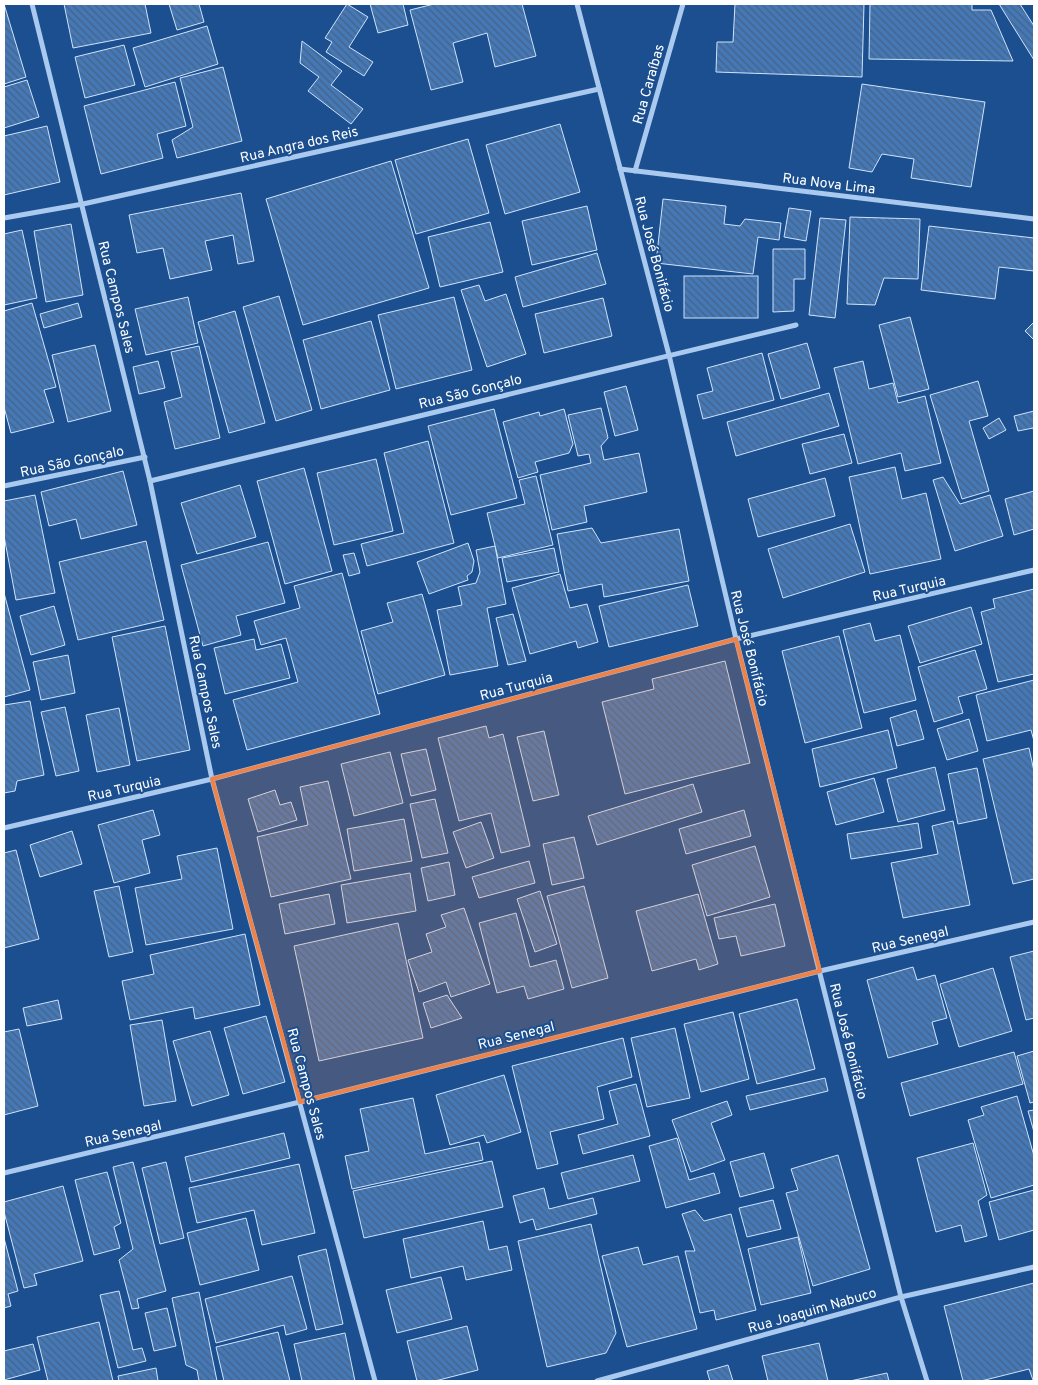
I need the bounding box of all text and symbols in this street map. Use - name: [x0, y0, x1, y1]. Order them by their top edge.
- street label: Rua Caraíbas: [630, 42, 669, 126]
- street label: Rua Angra dos Reis: [239, 124, 360, 167]
- street label: Rua Nova Lima: [781, 170, 876, 199]
- street label: Rua José Bonifácio: [630, 195, 677, 314]
- street label: Rua Campos Sales: [93, 239, 138, 355]
- street label: Rua São Gonçalo: [417, 371, 524, 413]
- street label: Rua São Gonçalo: [19, 443, 126, 482]
- street label: Rua Turquia: [871, 573, 948, 606]
- street label: Rua José Bonifácio: [726, 588, 771, 708]
- street label: Rua Campos Sales: [184, 634, 225, 751]
- street label: Rua Turquia: [478, 670, 555, 705]
- street label: Rua Turquia: [86, 773, 163, 806]
- street label: Rua Senegal: [870, 923, 950, 958]
- street label: Rua José Bonifácio: [825, 981, 870, 1101]
- street label: Rua Senegal: [476, 1019, 556, 1054]
- street label: Rua Campos Sales: [282, 1026, 329, 1142]
- street label: Rua Senegal: [83, 1117, 163, 1152]
- street label: Rua Joaquim Nabuco: [746, 1285, 879, 1338]

